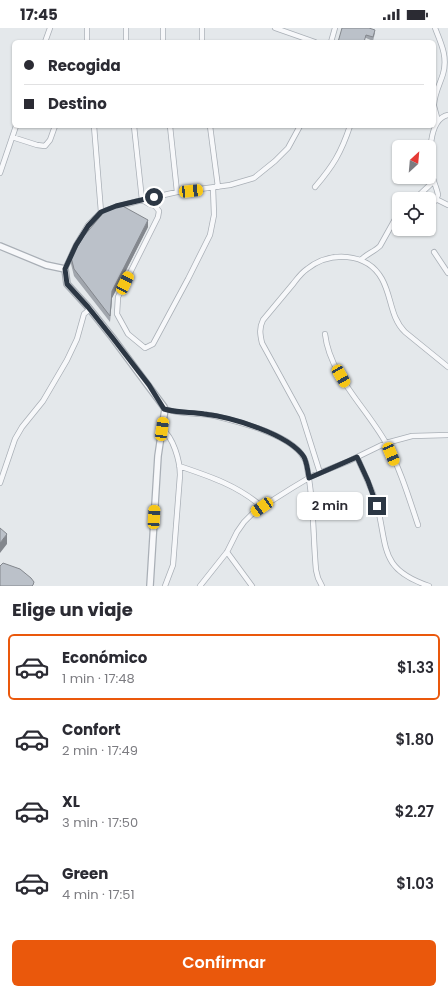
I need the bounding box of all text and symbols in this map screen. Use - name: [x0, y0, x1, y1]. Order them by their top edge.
- text: 17:45: [20, 4, 58, 25]
- text: Recogida: [48, 55, 121, 76]
- text: Destino: [48, 93, 107, 114]
- north arrow: [392, 140, 436, 184]
- map controls: [392, 140, 436, 236]
- car: [178, 184, 204, 198]
- route start: [145, 188, 163, 206]
- button: locate: [392, 192, 436, 236]
- car: [114, 270, 136, 296]
- car: [330, 363, 352, 389]
- car: [154, 416, 170, 442]
- car: [381, 441, 401, 467]
- callout: 2 min: [297, 492, 363, 520]
- car: [249, 495, 275, 519]
- text: 2 min: [312, 496, 348, 515]
- route end: [368, 497, 386, 515]
- car: [147, 505, 161, 529]
- text: Elige un viaje: [12, 597, 133, 622]
- text: Económico: [62, 647, 147, 668]
- icon: car: [14, 649, 50, 685]
- text: $1.33: [397, 657, 434, 678]
- text: 1 min · 17:48: [62, 669, 135, 688]
- text: Confort: [62, 719, 121, 740]
- icon: car: [14, 721, 50, 757]
- text: $1.80: [396, 729, 434, 750]
- text: 2 min · 17:49: [62, 741, 138, 760]
- text: XL: [62, 791, 80, 812]
- icon: car: [14, 793, 50, 829]
- text: $2.27: [395, 801, 434, 822]
- text: 3 min · 17:50: [62, 813, 138, 832]
- text: Green: [62, 863, 108, 884]
- icon: car: [14, 865, 50, 901]
- text: $1.03: [396, 873, 434, 894]
- text: 4 min · 17:51: [62, 885, 135, 904]
- button: Confirmar: [12, 940, 436, 986]

